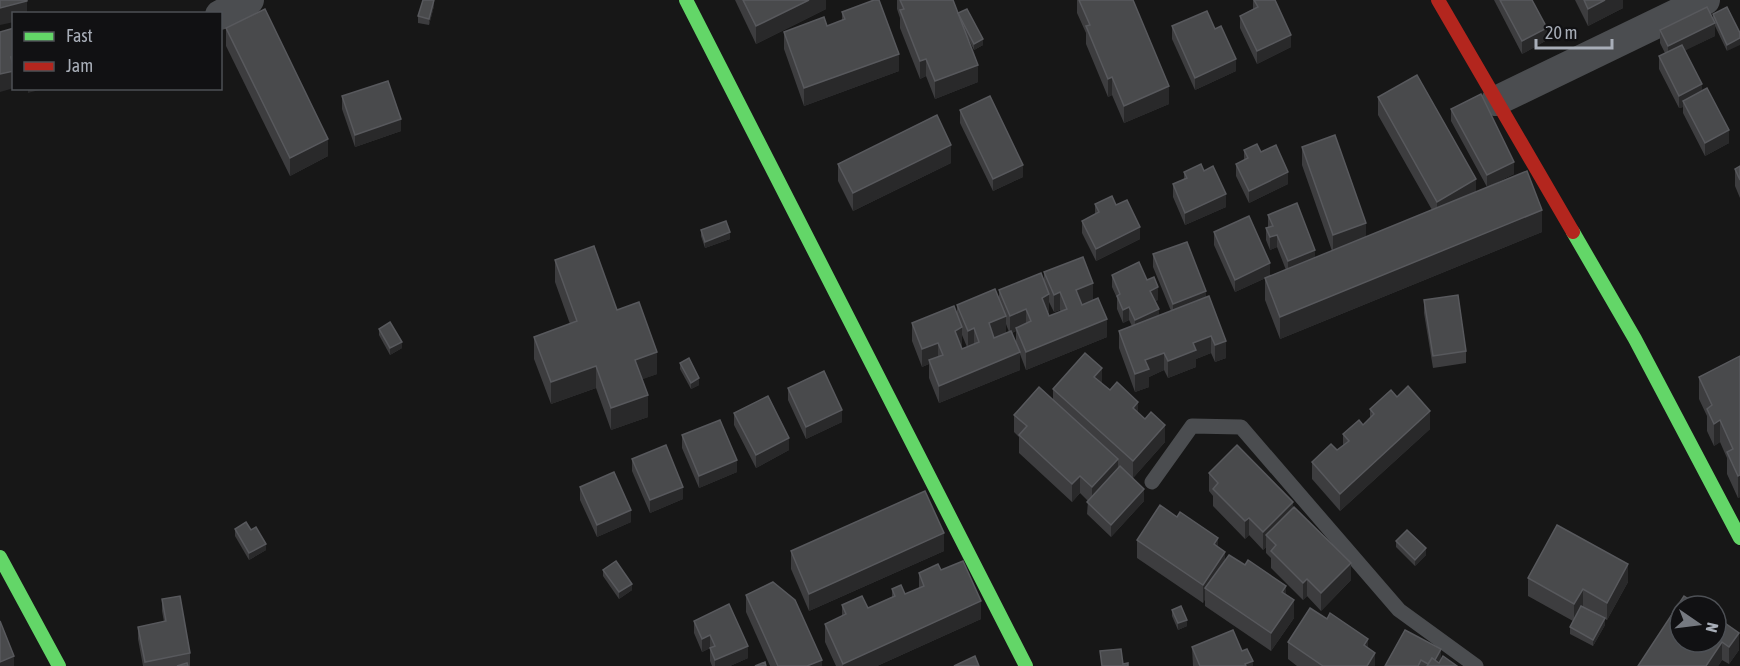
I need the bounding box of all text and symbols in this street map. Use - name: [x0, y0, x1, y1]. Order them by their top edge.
- legend: [12, 12, 222, 90]
- scale bar: [1536, 12, 1612, 50]
- text: 20 m: [1545, 22, 1577, 43]
- text: Fast: [66, 25, 93, 46]
- text: Jam: [66, 55, 93, 76]
- north arrow: [1668, 594, 1728, 654]
- text: N: [1703, 621, 1722, 634]

